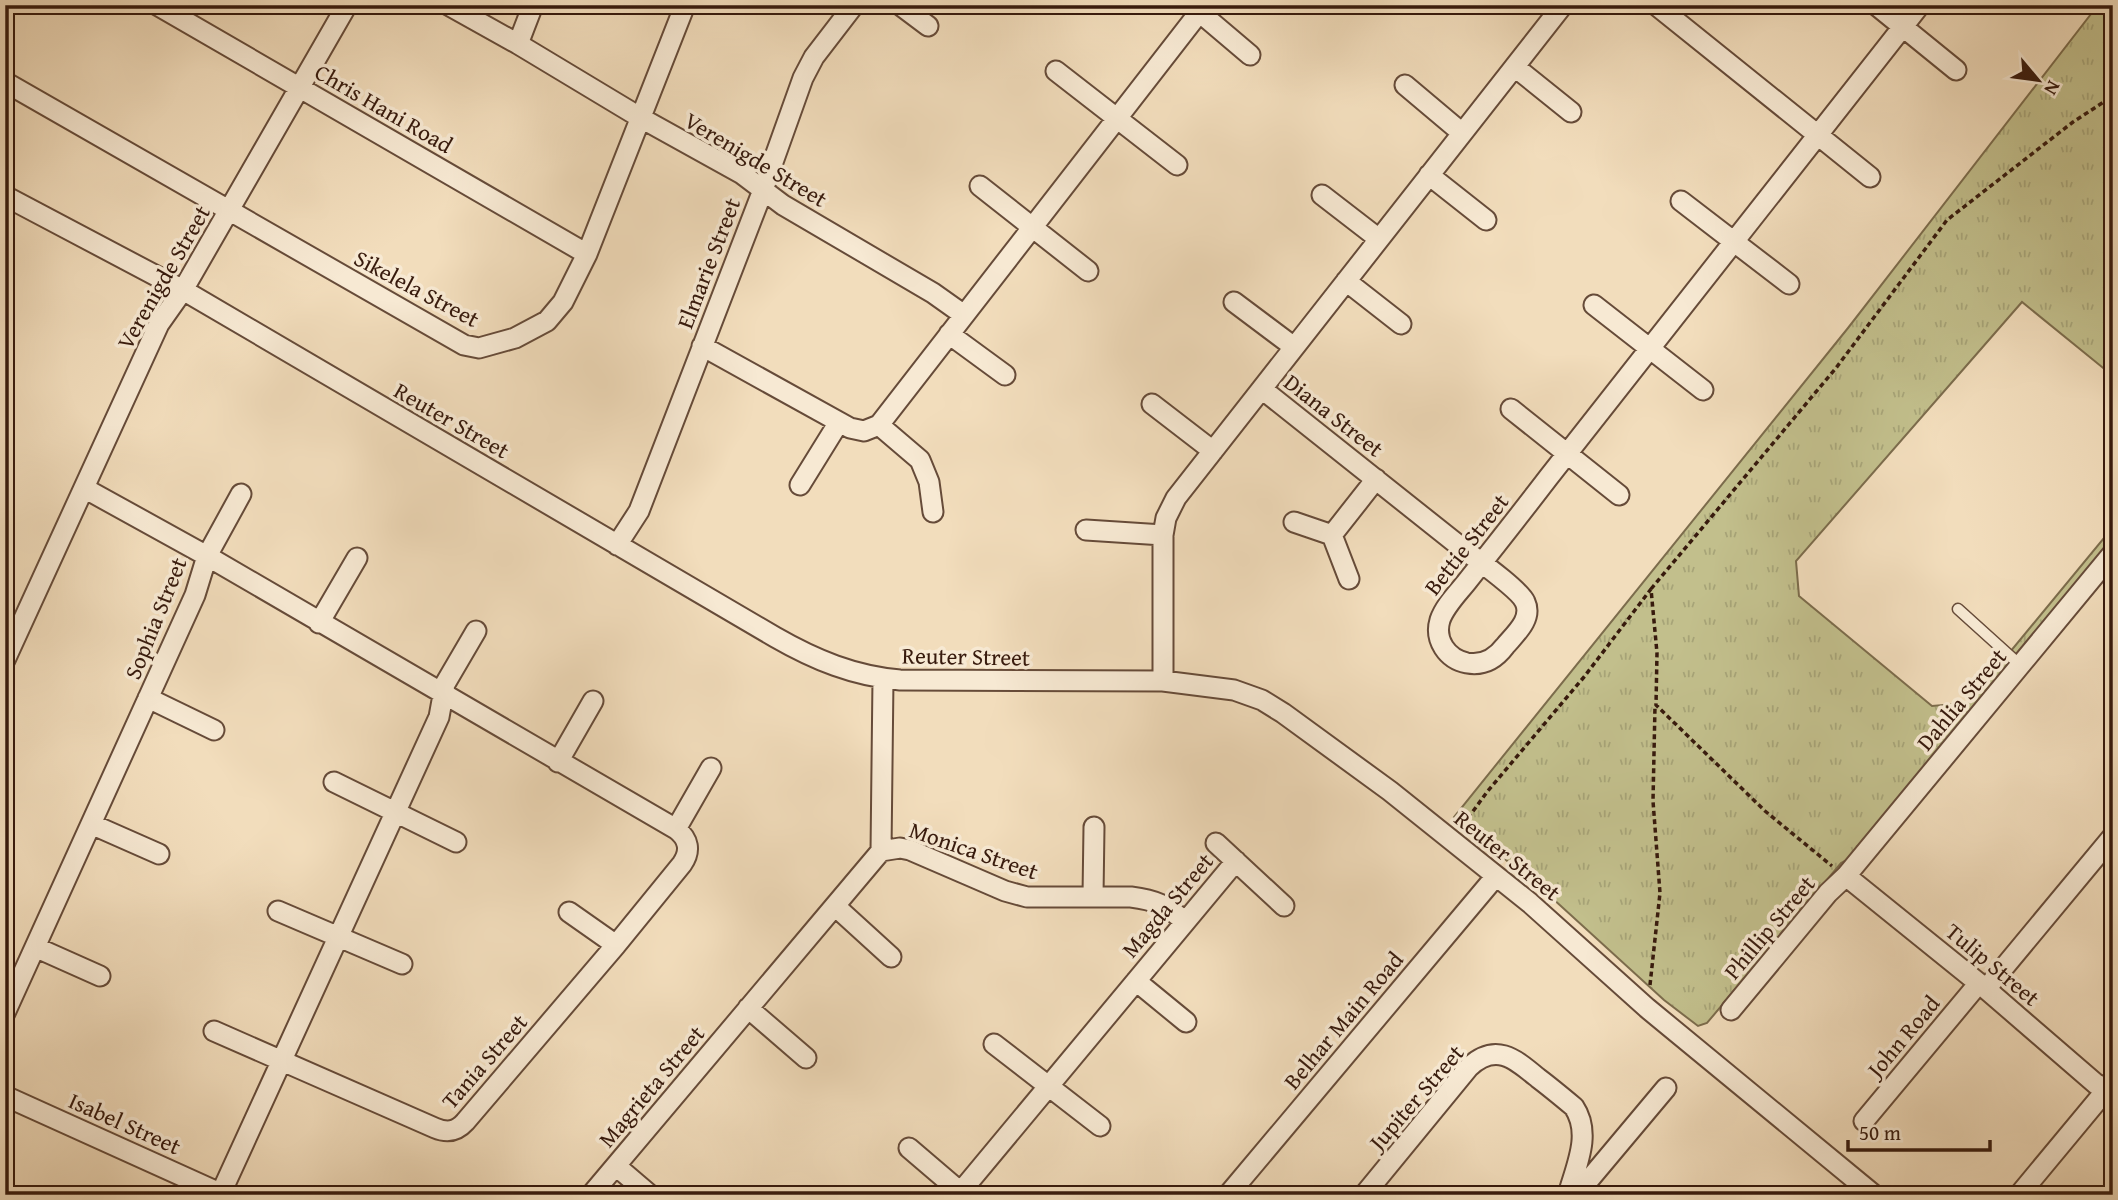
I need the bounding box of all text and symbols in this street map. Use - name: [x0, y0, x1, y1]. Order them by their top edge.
- north arrow: [2002, 46, 2072, 116]
- street label: Chris Hani Road: [309, 55, 460, 161]
- text: N: [2037, 76, 2068, 101]
- street label: Verenigde Street: [678, 103, 834, 215]
- street label: Elmarie Street: [668, 193, 748, 333]
- street label: Verenigde Street: [108, 199, 218, 355]
- street label: Sikelela Street: [349, 241, 485, 335]
- street label: Diana Street: [1277, 366, 1391, 464]
- street label: Reuter Street: [388, 374, 516, 466]
- street label: Bettie Street: [1416, 486, 1516, 602]
- street label: Sophia Street: [116, 552, 194, 684]
- street label: Reuter Street: [902, 638, 1030, 674]
- street label: Dahlia Street: [1908, 641, 2014, 757]
- street label: Reuter Street: [1448, 802, 1568, 908]
- street label: Monica Street: [905, 813, 1043, 887]
- street label: Magda Street: [1113, 846, 1221, 964]
- street label: Phillip Street: [1716, 868, 1822, 986]
- street label: Tulip Street: [1939, 915, 2047, 1013]
- street label: Belhar Main Road: [1275, 943, 1411, 1096]
- street label: John Road: [1857, 987, 1948, 1086]
- street label: Tania Street: [433, 1006, 535, 1116]
- street label: Magrieta Street: [590, 1018, 712, 1154]
- street label: Jupiter Street: [1359, 1037, 1471, 1159]
- street label: Isabel Street: [64, 1084, 186, 1162]
- scale bar: [1848, 1109, 1990, 1153]
- text: 50 m: [1859, 1117, 1901, 1148]

